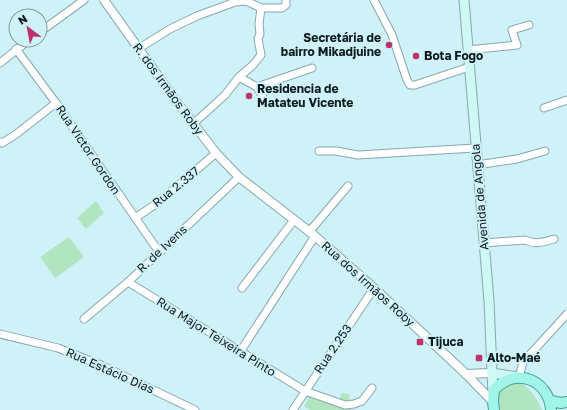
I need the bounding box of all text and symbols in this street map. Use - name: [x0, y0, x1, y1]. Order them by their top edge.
- north arrow: [8, 8, 48, 48]
- text: N: [15, 11, 29, 27]
- place label: Secretária de bairro Mikadjuine: [281, 30, 381, 59]
- street label: R. dos Irmãos Roby: [130, 40, 207, 138]
- marker: Secretária de bairro Mikadjuine: [384, 40, 394, 50]
- place label: Bota Fogo: [424, 48, 483, 63]
- marker: Bota Fogo: [411, 51, 421, 61]
- place label: Residencia de Matateu Vicente: [257, 81, 353, 110]
- marker: Residencia de Matateu Vicente: [244, 91, 254, 101]
- street label: Rua Victor Gordon: [53, 102, 124, 197]
- street label: Avenida de Angola: [467, 143, 492, 251]
- street label: Rua 2.337: [149, 163, 202, 210]
- street label: R. de Ivens: [133, 222, 190, 276]
- street label: Rua dos Irmãos Roby: [319, 238, 418, 330]
- street label: Rua Major Teixeira Pinto: [154, 294, 279, 379]
- street label: Rua 2.253: [311, 321, 355, 376]
- place label: Tijuca: [428, 334, 463, 349]
- marker: Tijuca: [415, 337, 425, 347]
- street label: Rua Estácio Dias: [64, 344, 157, 397]
- place label: Alto-Maé: [487, 350, 540, 365]
- marker: Alto-Maé: [474, 353, 484, 363]

